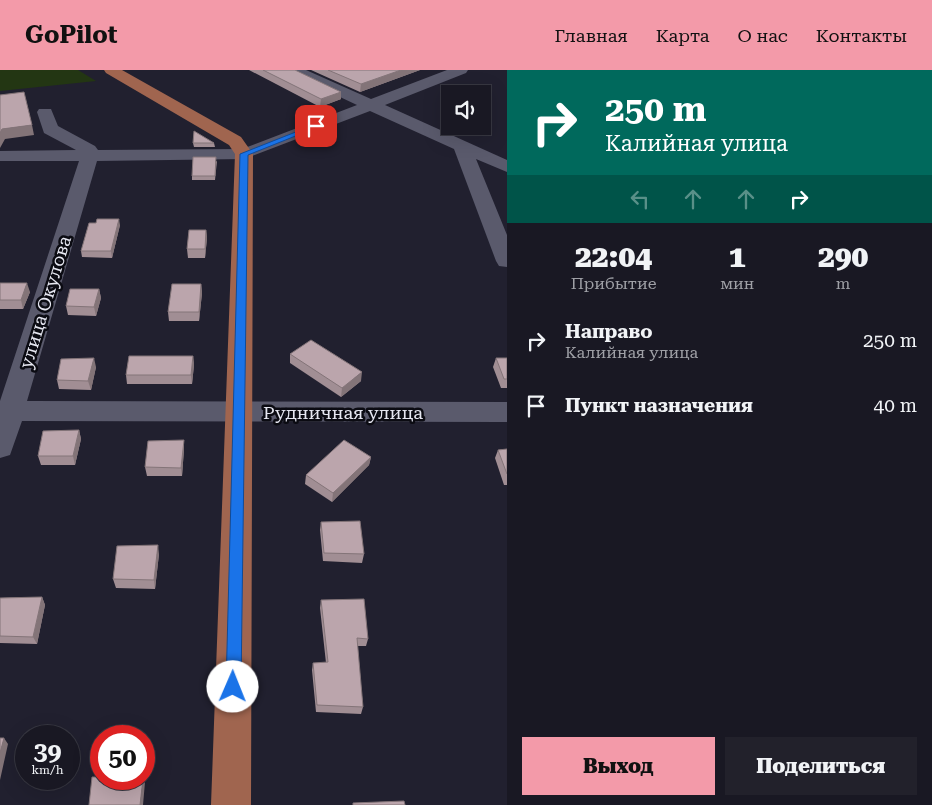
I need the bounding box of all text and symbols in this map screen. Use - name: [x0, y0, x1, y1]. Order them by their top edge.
- text: GoPilot: [25, 21, 117, 49]
- text: Главная: [555, 25, 628, 46]
- text: Карта: [656, 25, 710, 46]
- text: О нас: [738, 25, 788, 46]
- text: Контакты: [816, 25, 907, 46]
- map controls: [441, 85, 491, 135]
- button: sound: [441, 85, 491, 135]
- text: 250 m: [605, 89, 706, 130]
- icon: right: [522, 90, 587, 155]
- pin: [295, 105, 337, 147]
- icon: arrive: [302, 112, 330, 140]
- text: Калийная улица: [605, 131, 788, 156]
- icon: left: [626, 185, 654, 213]
- icon: ahead: [679, 185, 707, 213]
- icon: ahead: [732, 185, 760, 213]
- icon: right: [785, 185, 813, 213]
- street label: улица Окулова: [15, 233, 75, 371]
- text: 22:04: [575, 239, 652, 274]
- text: 1: [729, 239, 746, 274]
- text: 290: [818, 239, 868, 274]
- text: Прибытие: [571, 274, 656, 293]
- text: мин: [720, 274, 754, 293]
- text: m: [836, 274, 850, 293]
- text: Направо: [565, 320, 652, 343]
- icon: right: [522, 327, 550, 355]
- text: 250 m: [863, 329, 917, 352]
- text: Калийная улица: [565, 343, 698, 362]
- icon: arrive: [522, 392, 550, 420]
- text: Пункт назначения: [565, 394, 753, 417]
- text: 40 m: [874, 394, 917, 417]
- street label: Рудничная улица: [263, 402, 423, 423]
- position arrow: [206, 660, 258, 712]
- speed limit sign: 50: [90, 725, 155, 790]
- text: 39: [33, 737, 62, 766]
- button: Выход: [522, 737, 715, 795]
- button: Поделиться: [725, 737, 917, 795]
- text: km/h: [31, 763, 64, 777]

